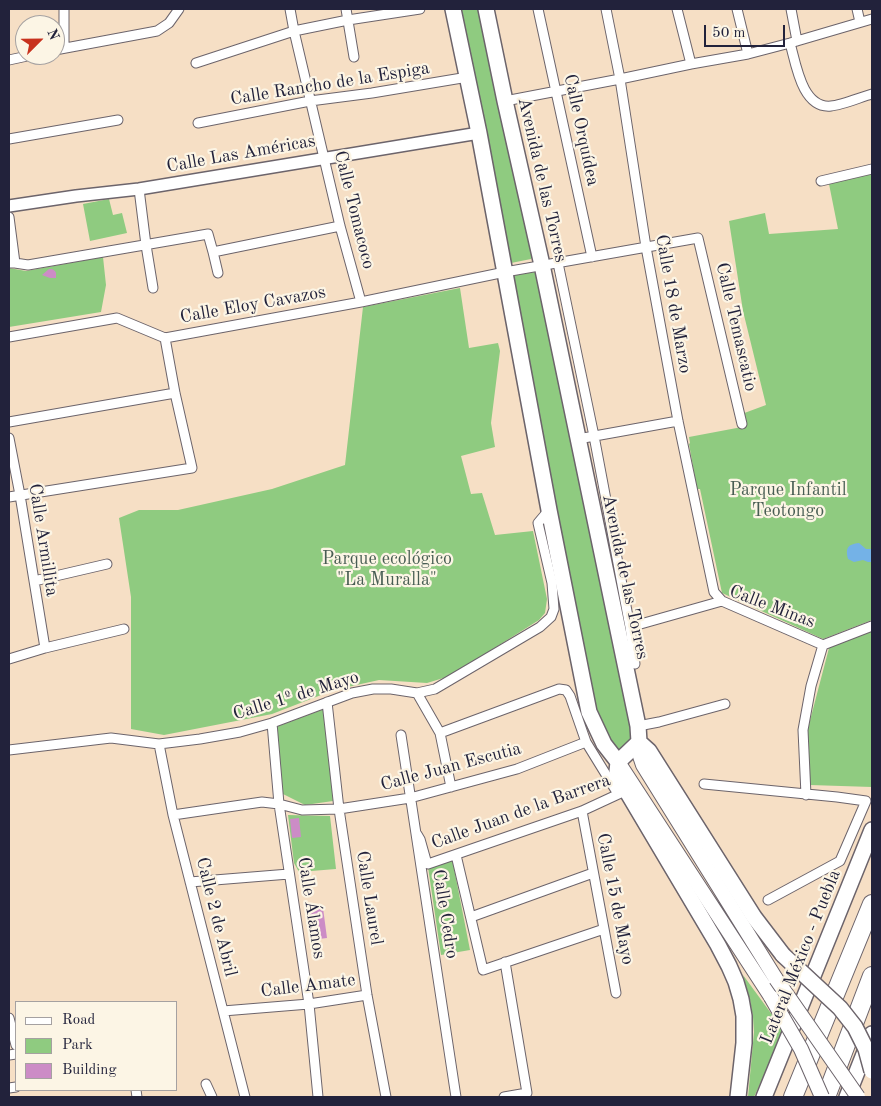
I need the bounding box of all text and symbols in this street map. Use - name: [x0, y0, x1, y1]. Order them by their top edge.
- north arrow: [15, 15, 65, 65]
- scale bar: [706, 15, 787, 47]
- text: 50 m: [712, 26, 746, 41]
- text: N: [44, 27, 61, 42]
- street label: Calle Rancho de la Espiga: [229, 58, 431, 110]
- street label: Calle Orquídea: [559, 72, 603, 188]
- street label: Avenida de las Torres: [513, 96, 571, 264]
- street label: Calle Las Américas: [165, 130, 317, 178]
- street label: Calle Tomacoco: [329, 149, 379, 271]
- street label: Calle 18 de Marzo: [650, 233, 696, 375]
- street label: Calle Temascatio: [711, 260, 761, 394]
- street label: Calle Eloy Cavazos: [178, 282, 328, 328]
- park label: Parque Infantil Teotongo: [729, 479, 847, 522]
- street label: Calle Armillita: [23, 482, 63, 598]
- street label: Avenida de las Torres: [597, 492, 653, 662]
- park label: Parque ecológico "La Muralla": [322, 548, 452, 590]
- street label: Calle Minas: [726, 581, 818, 633]
- street label: Calle 1º de Mayo: [231, 667, 361, 725]
- street label: Calle Juan Escutia: [378, 738, 524, 796]
- street label: Calle Juan de la Barrera: [428, 770, 614, 854]
- street label: Calle 15 de Mayo: [592, 831, 638, 967]
- street label: Calle Laurel: [351, 849, 387, 947]
- street label: Calle 2 de Abril: [191, 855, 241, 979]
- street label: Calle Álamos: [292, 856, 330, 960]
- street label: Lateral México - Puebla: [756, 867, 846, 1047]
- street label: Calle Cedro: [427, 868, 463, 960]
- street label: Calle Amate: [259, 969, 357, 1003]
- legend: [15, 1001, 178, 1091]
- text: Road: [62, 1013, 95, 1028]
- text: Park: [62, 1038, 93, 1053]
- text: Building: [62, 1063, 117, 1078]

